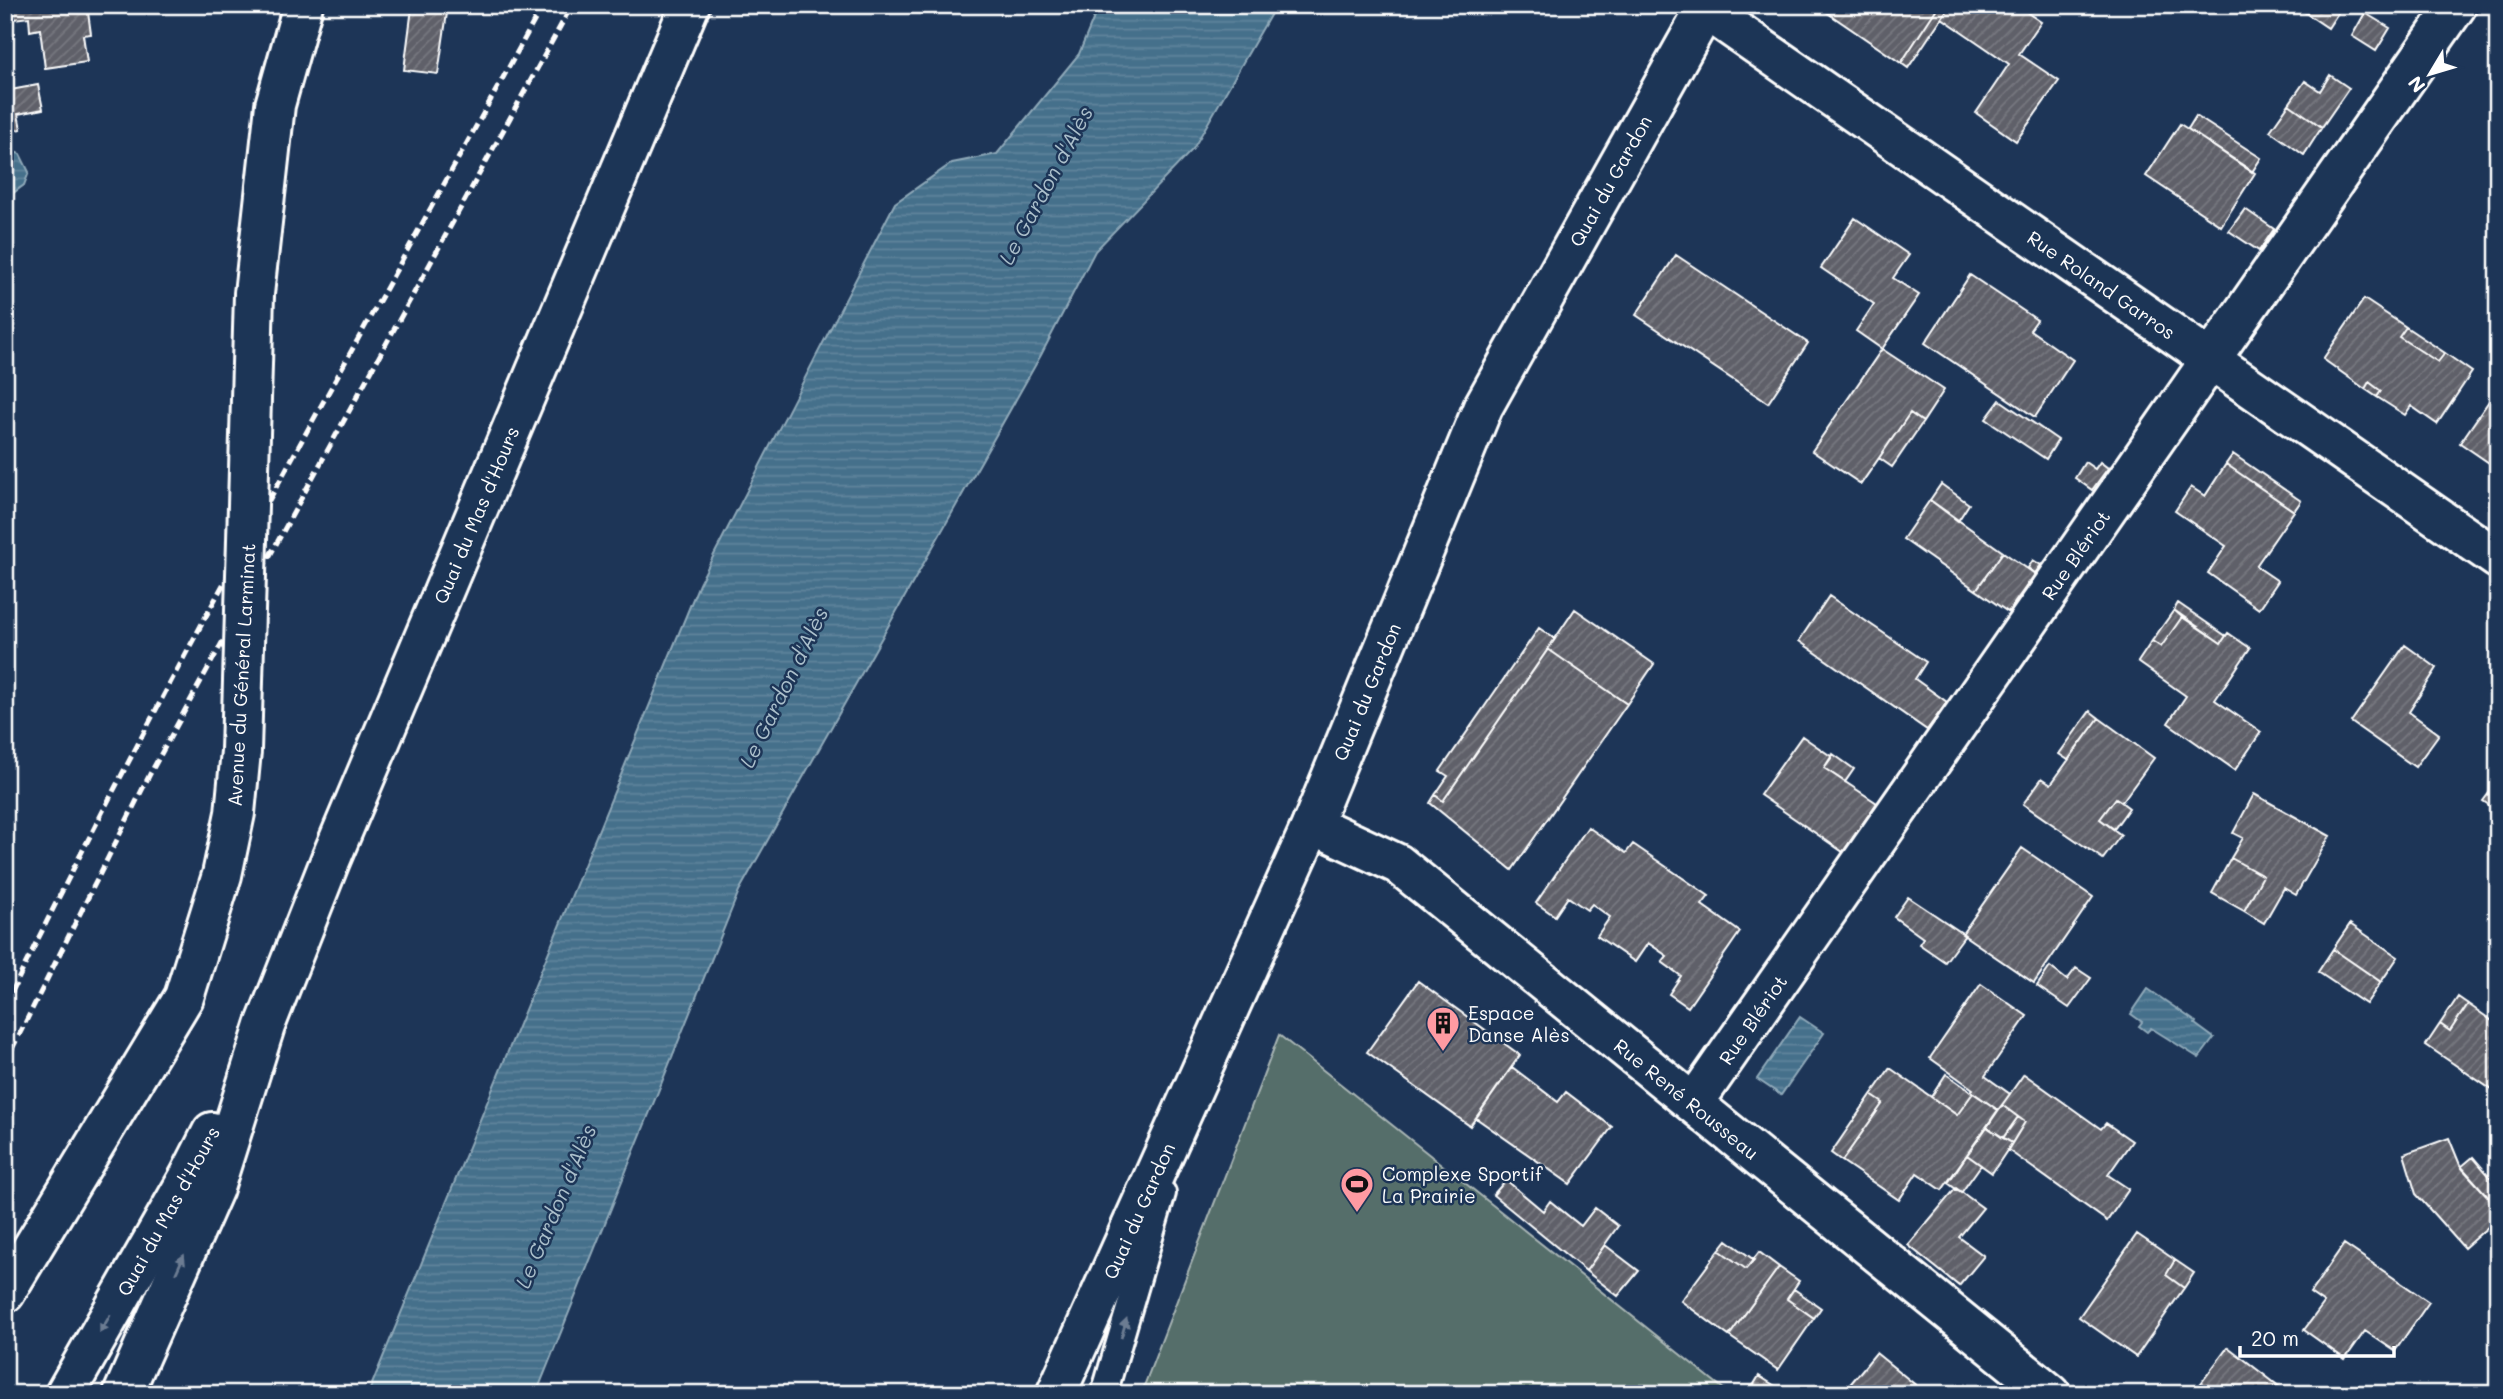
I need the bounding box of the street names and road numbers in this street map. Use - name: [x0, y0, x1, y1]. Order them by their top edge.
- street label: Quai du Gardon: [1563, 110, 1657, 251]
- street label: Rue Roland Garros: [2023, 224, 2181, 344]
- street label: Quai du Mas d'Hours: [427, 422, 524, 607]
- street label: Rue Blériot: [2035, 505, 2115, 604]
- street label: Avenue du Général Larminat: [222, 543, 260, 807]
- street label: Quai du Gardon: [1327, 619, 1406, 764]
- street label: Rue Blériot: [1712, 969, 1792, 1069]
- street label: Rue René Rousseau: [1610, 1032, 1764, 1165]
- street label: Quai du Mas d'Hours: [111, 1122, 225, 1300]
- street label: Quai du Gardon: [1097, 1139, 1180, 1283]

